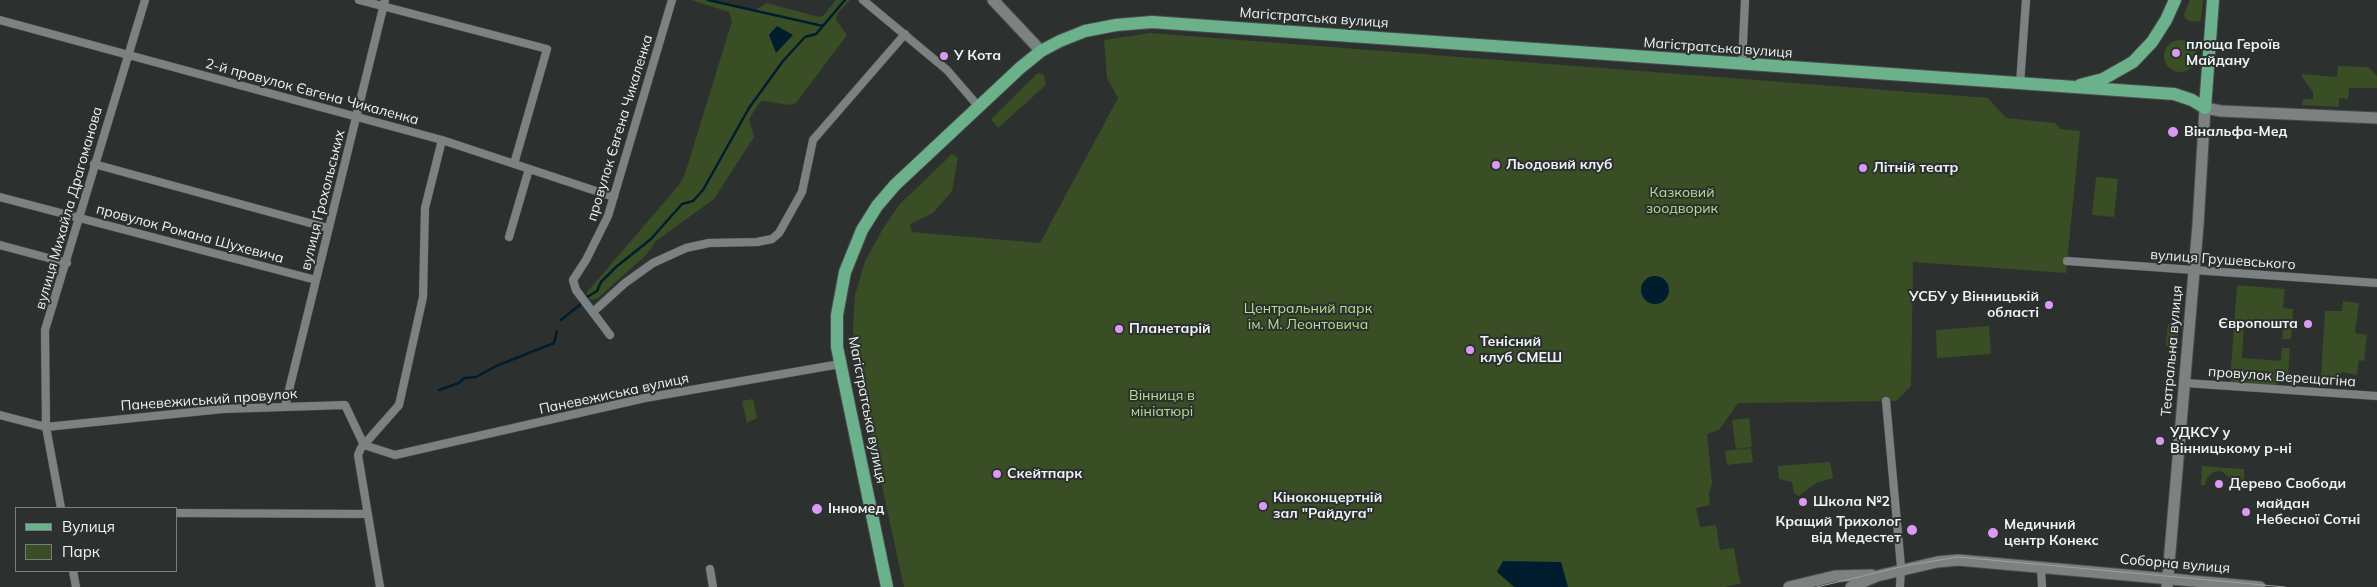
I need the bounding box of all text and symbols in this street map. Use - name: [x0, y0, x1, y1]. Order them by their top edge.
- street label: Магістратська вулиця: [1239, 4, 1389, 32]
- street label: провулок Євгена Чикаленка: [584, 33, 656, 223]
- street label: Магістратська вулиця: [1643, 34, 1793, 62]
- place label: площа Героїв Майдану: [2186, 37, 2280, 70]
- marker: площа Героїв Майдану: [2170, 47, 2182, 59]
- place label: У Кота: [954, 48, 1001, 64]
- marker: У Кота: [938, 50, 950, 62]
- street label: 2-й провулок Євгена Чикаленка: [203, 55, 421, 129]
- street label: вулиця Михайла Драгоманова: [32, 105, 106, 311]
- place label: Вінальфа-Мед: [2184, 124, 2287, 140]
- marker: Вінальфа-Мед: [2166, 125, 2180, 139]
- street label: вулиця Ґрохольських: [297, 128, 349, 272]
- place label: Льодовий клуб: [1506, 157, 1612, 173]
- marker: Льодовий клуб: [1490, 159, 1502, 171]
- place label: Літній театр: [1873, 160, 1958, 176]
- marker: Літній театр: [1857, 162, 1869, 174]
- park label: Казковий зоодворик: [1646, 185, 1718, 218]
- street label: провулок Романа Шухевича: [94, 201, 286, 267]
- street label: вулиця Грушевського: [2150, 247, 2296, 273]
- street label: Театральна вулиця: [2158, 285, 2186, 417]
- place label: УСБУ у Вінницькій області: [1909, 289, 2039, 322]
- marker: УСБУ у Вінницькій області: [2043, 299, 2055, 311]
- park label: Центральний парк ім. М. Леонтовича: [1244, 301, 1372, 334]
- place label: Європошта: [2218, 316, 2298, 332]
- marker: Європошта: [2302, 318, 2314, 330]
- place label: Планетарій: [1129, 321, 1211, 337]
- marker: Планетарій: [1113, 323, 1125, 335]
- place label: Тенісний клуб СМЕШ: [1480, 334, 1562, 367]
- street label: Магістратська вулиця: [845, 335, 889, 485]
- marker: Тенісний клуб СМЕШ: [1464, 344, 1476, 356]
- street label: провулок Верещагіна: [2208, 363, 2356, 391]
- street label: Паневежиська вулиця: [538, 370, 690, 418]
- street label: Паневежиський провулок: [120, 385, 298, 415]
- park label: Вінниця в мініатюрі: [1129, 388, 1195, 421]
- place label: УДКСУ у Вінницькому р-ні: [2170, 425, 2292, 458]
- marker: УДКСУ у Вінницькому р-ні: [2154, 435, 2166, 447]
- place label: Скейтпарк: [1007, 466, 1082, 482]
- marker: Скейтпарк: [991, 468, 1003, 480]
- place label: Дерево Свободи: [2229, 476, 2346, 492]
- marker: Дерево Свободи: [2213, 478, 2225, 490]
- place label: Кіноконцертній зал "Райдуга": [1273, 490, 1382, 522]
- place label: Школа №2: [1813, 494, 1890, 510]
- marker: Школа №2: [1797, 496, 1809, 508]
- place label: майдан Небесної Сотні: [2256, 496, 2360, 528]
- marker: Кіноконцертній зал "Райдуга": [1257, 500, 1269, 512]
- place label: Інномед: [828, 501, 884, 517]
- marker: Інномед: [810, 502, 824, 516]
- marker: майдан Небесної Сотні: [2240, 506, 2252, 518]
- legend: [15, 507, 178, 572]
- place label: Кращий Трихолог від Медестет: [1776, 514, 1901, 546]
- text: Вулиця: [62, 517, 115, 536]
- place label: Медичний центр Конекс: [2004, 517, 2099, 550]
- marker: Кращий Трихолог від Медестет: [1905, 523, 1919, 537]
- marker: Медичний центр Конекс: [1986, 526, 2000, 540]
- text: Парк: [62, 542, 100, 561]
- street label: Соборна вулиця: [2119, 551, 2231, 577]

